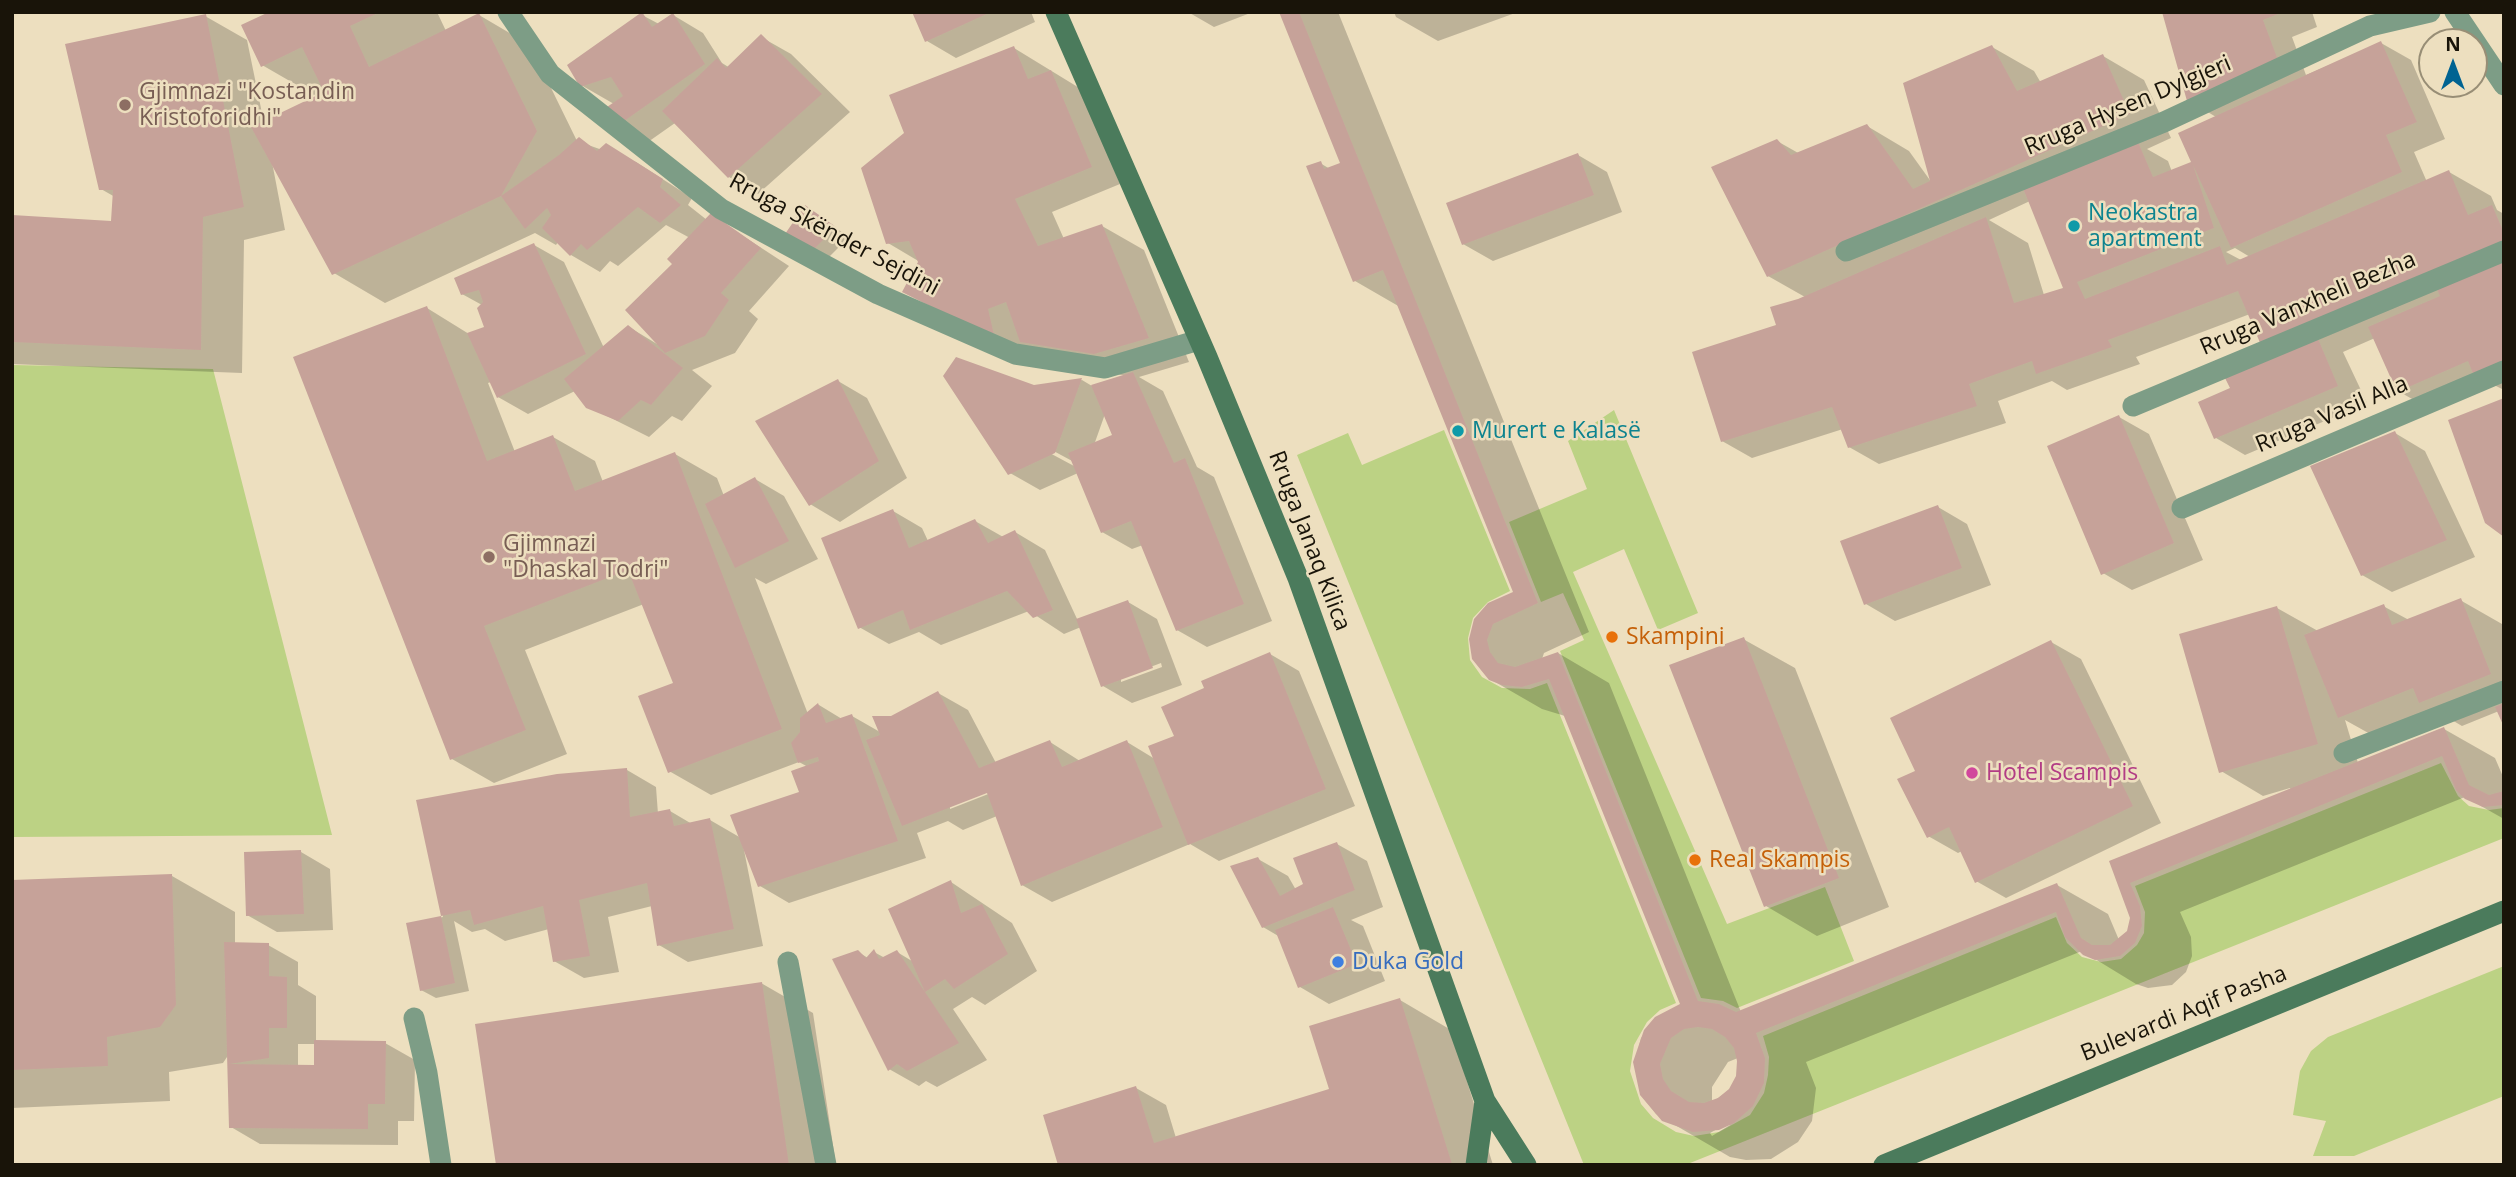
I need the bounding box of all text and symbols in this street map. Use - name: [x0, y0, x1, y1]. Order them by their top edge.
- north arrow: [2418, 28, 2488, 98]
- text: N: [2445, 31, 2461, 57]
- street label: Rruga Hysen Dylgjeri: [2021, 50, 2235, 162]
- place label: Gjimnazi "Kostandin Kristoforidhi": [139, 78, 355, 132]
- marker: Gjimnazi "Kostandin Kristoforidhi": [117, 97, 133, 113]
- street label: Rruga Skënder Sejdini: [724, 168, 944, 302]
- place label: Neokastra apartment: [2088, 199, 2202, 253]
- marker: Neokastra apartment: [2066, 218, 2082, 234]
- street label: Rruga Vanxheli Bezha: [2196, 246, 2420, 362]
- street label: Rruga Vasil Alla: [2252, 370, 2412, 460]
- place label: Murert e Kalasë: [1472, 417, 1641, 445]
- marker: Murert e Kalasë: [1450, 423, 1466, 439]
- street label: Rruga Janaq Kilica: [1262, 447, 1356, 635]
- place label: Gjimnazi "Dhaskal Todri": [503, 530, 668, 584]
- marker: Gjimnazi "Dhaskal Todri": [481, 549, 497, 565]
- place label: Skampini: [1626, 623, 1725, 651]
- marker: Skampini: [1604, 629, 1620, 645]
- place label: Hotel Scampis: [1986, 759, 2138, 787]
- marker: Hotel Scampis: [1964, 765, 1980, 781]
- place label: Real Skampis: [1709, 846, 1850, 874]
- marker: Real Skampis: [1687, 852, 1703, 868]
- place label: Duka Gold: [1352, 948, 1464, 976]
- marker: Duka Gold: [1330, 954, 1346, 970]
- street label: Bulevardi Aqif Pasha: [2077, 960, 2291, 1068]

